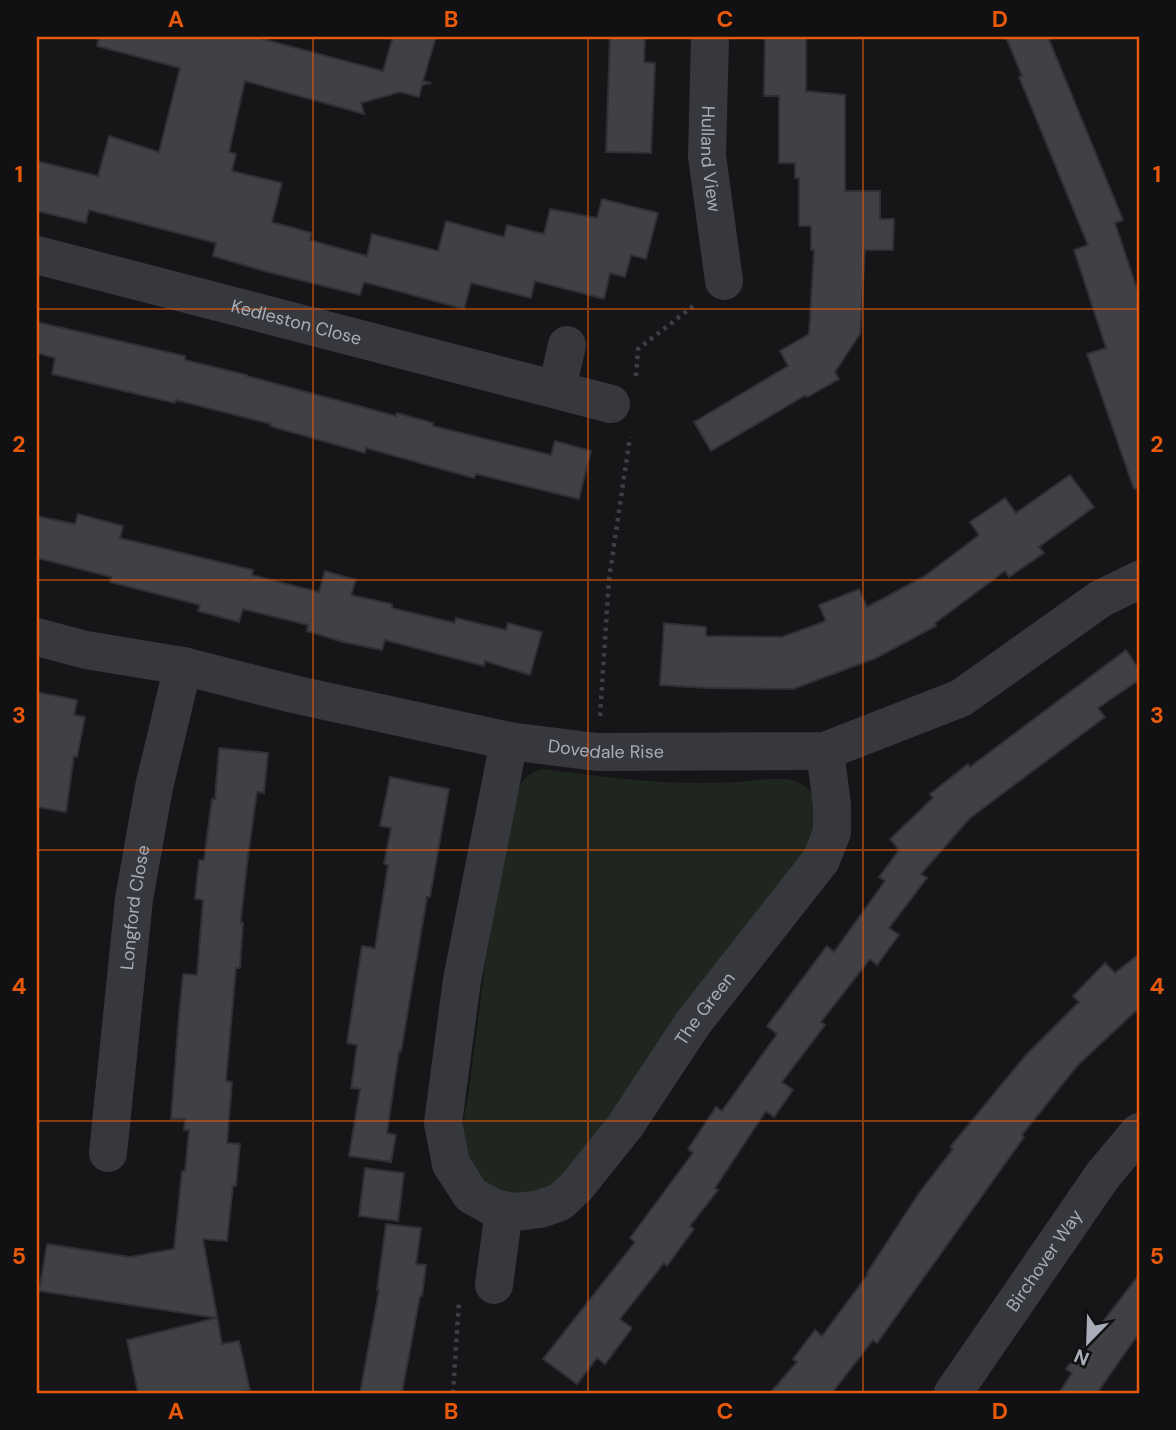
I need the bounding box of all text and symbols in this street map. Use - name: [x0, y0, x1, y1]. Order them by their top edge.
- text: A: [168, 4, 184, 34]
- text: B: [444, 4, 458, 34]
- text: C: [717, 4, 733, 34]
- text: D: [992, 4, 1008, 34]
- street label: Hulland View: [695, 105, 727, 214]
- text: 1: [15, 159, 23, 189]
- text: 1: [1153, 159, 1161, 189]
- street label: Kedleston Close: [229, 294, 364, 351]
- text: 2: [12, 429, 26, 459]
- text: 2: [1150, 429, 1164, 459]
- text: 3: [12, 700, 26, 730]
- text: 3: [1150, 700, 1164, 730]
- street label: Dovedale Rise: [546, 734, 664, 764]
- street label: Longford Close: [115, 843, 155, 971]
- street label: The Green: [669, 967, 741, 1050]
- text: 4: [12, 971, 27, 1001]
- text: 4: [1150, 971, 1165, 1001]
- street label: Birchover Way: [1001, 1204, 1088, 1316]
- text: 5: [12, 1241, 26, 1271]
- text: 5: [1150, 1241, 1164, 1271]
- north arrow: [1054, 1308, 1124, 1378]
- text: N: [1070, 1343, 1093, 1371]
- text: A: [168, 1396, 184, 1426]
- text: B: [444, 1396, 458, 1426]
- text: C: [717, 1396, 733, 1426]
- text: D: [992, 1396, 1008, 1426]

